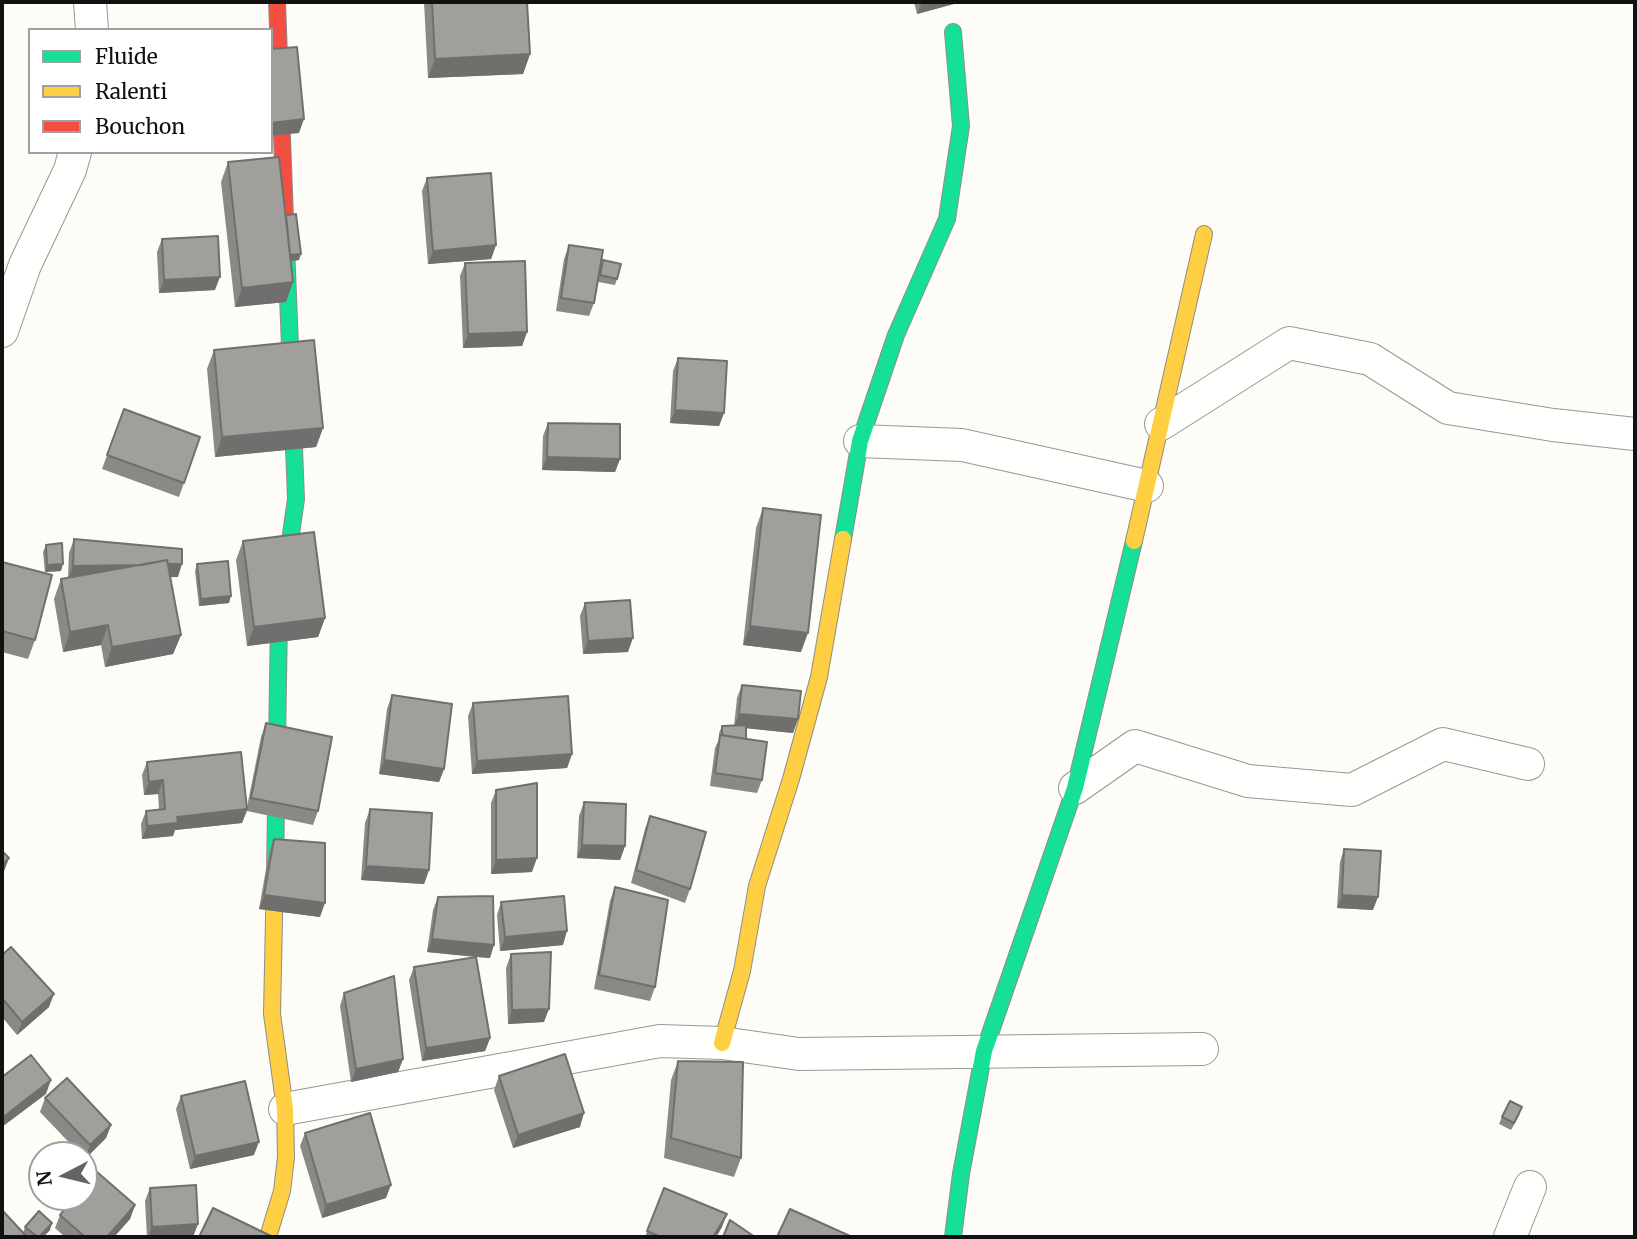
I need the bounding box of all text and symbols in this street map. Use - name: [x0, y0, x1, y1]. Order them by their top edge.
- legend: [28, 28, 273, 154]
- text: Fluide: [95, 43, 158, 70]
- text: Ralenti: [95, 78, 167, 105]
- text: Bouchon: [95, 113, 185, 140]
- north arrow: [28, 1141, 98, 1211]
- text: N: [31, 1169, 57, 1187]

